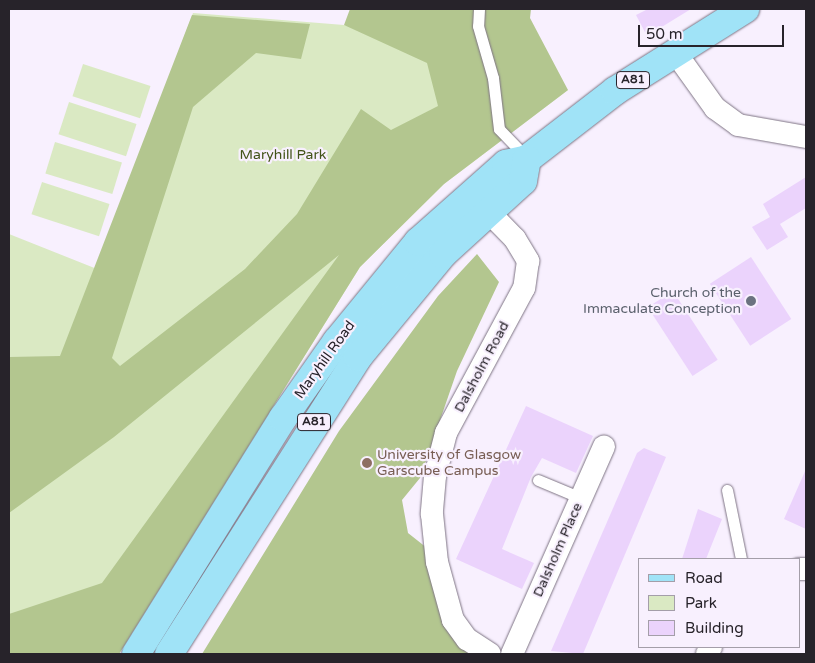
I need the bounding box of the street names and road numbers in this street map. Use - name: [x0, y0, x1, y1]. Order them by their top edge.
- road number: A81: [616, 70, 650, 90]
- street label: Maryhill Road: [291, 318, 359, 402]
- street label: Dalsholm Road: [451, 319, 513, 415]
- road number: A81: [296, 412, 332, 432]
- street label: Dalsholm Place: [530, 500, 586, 600]

